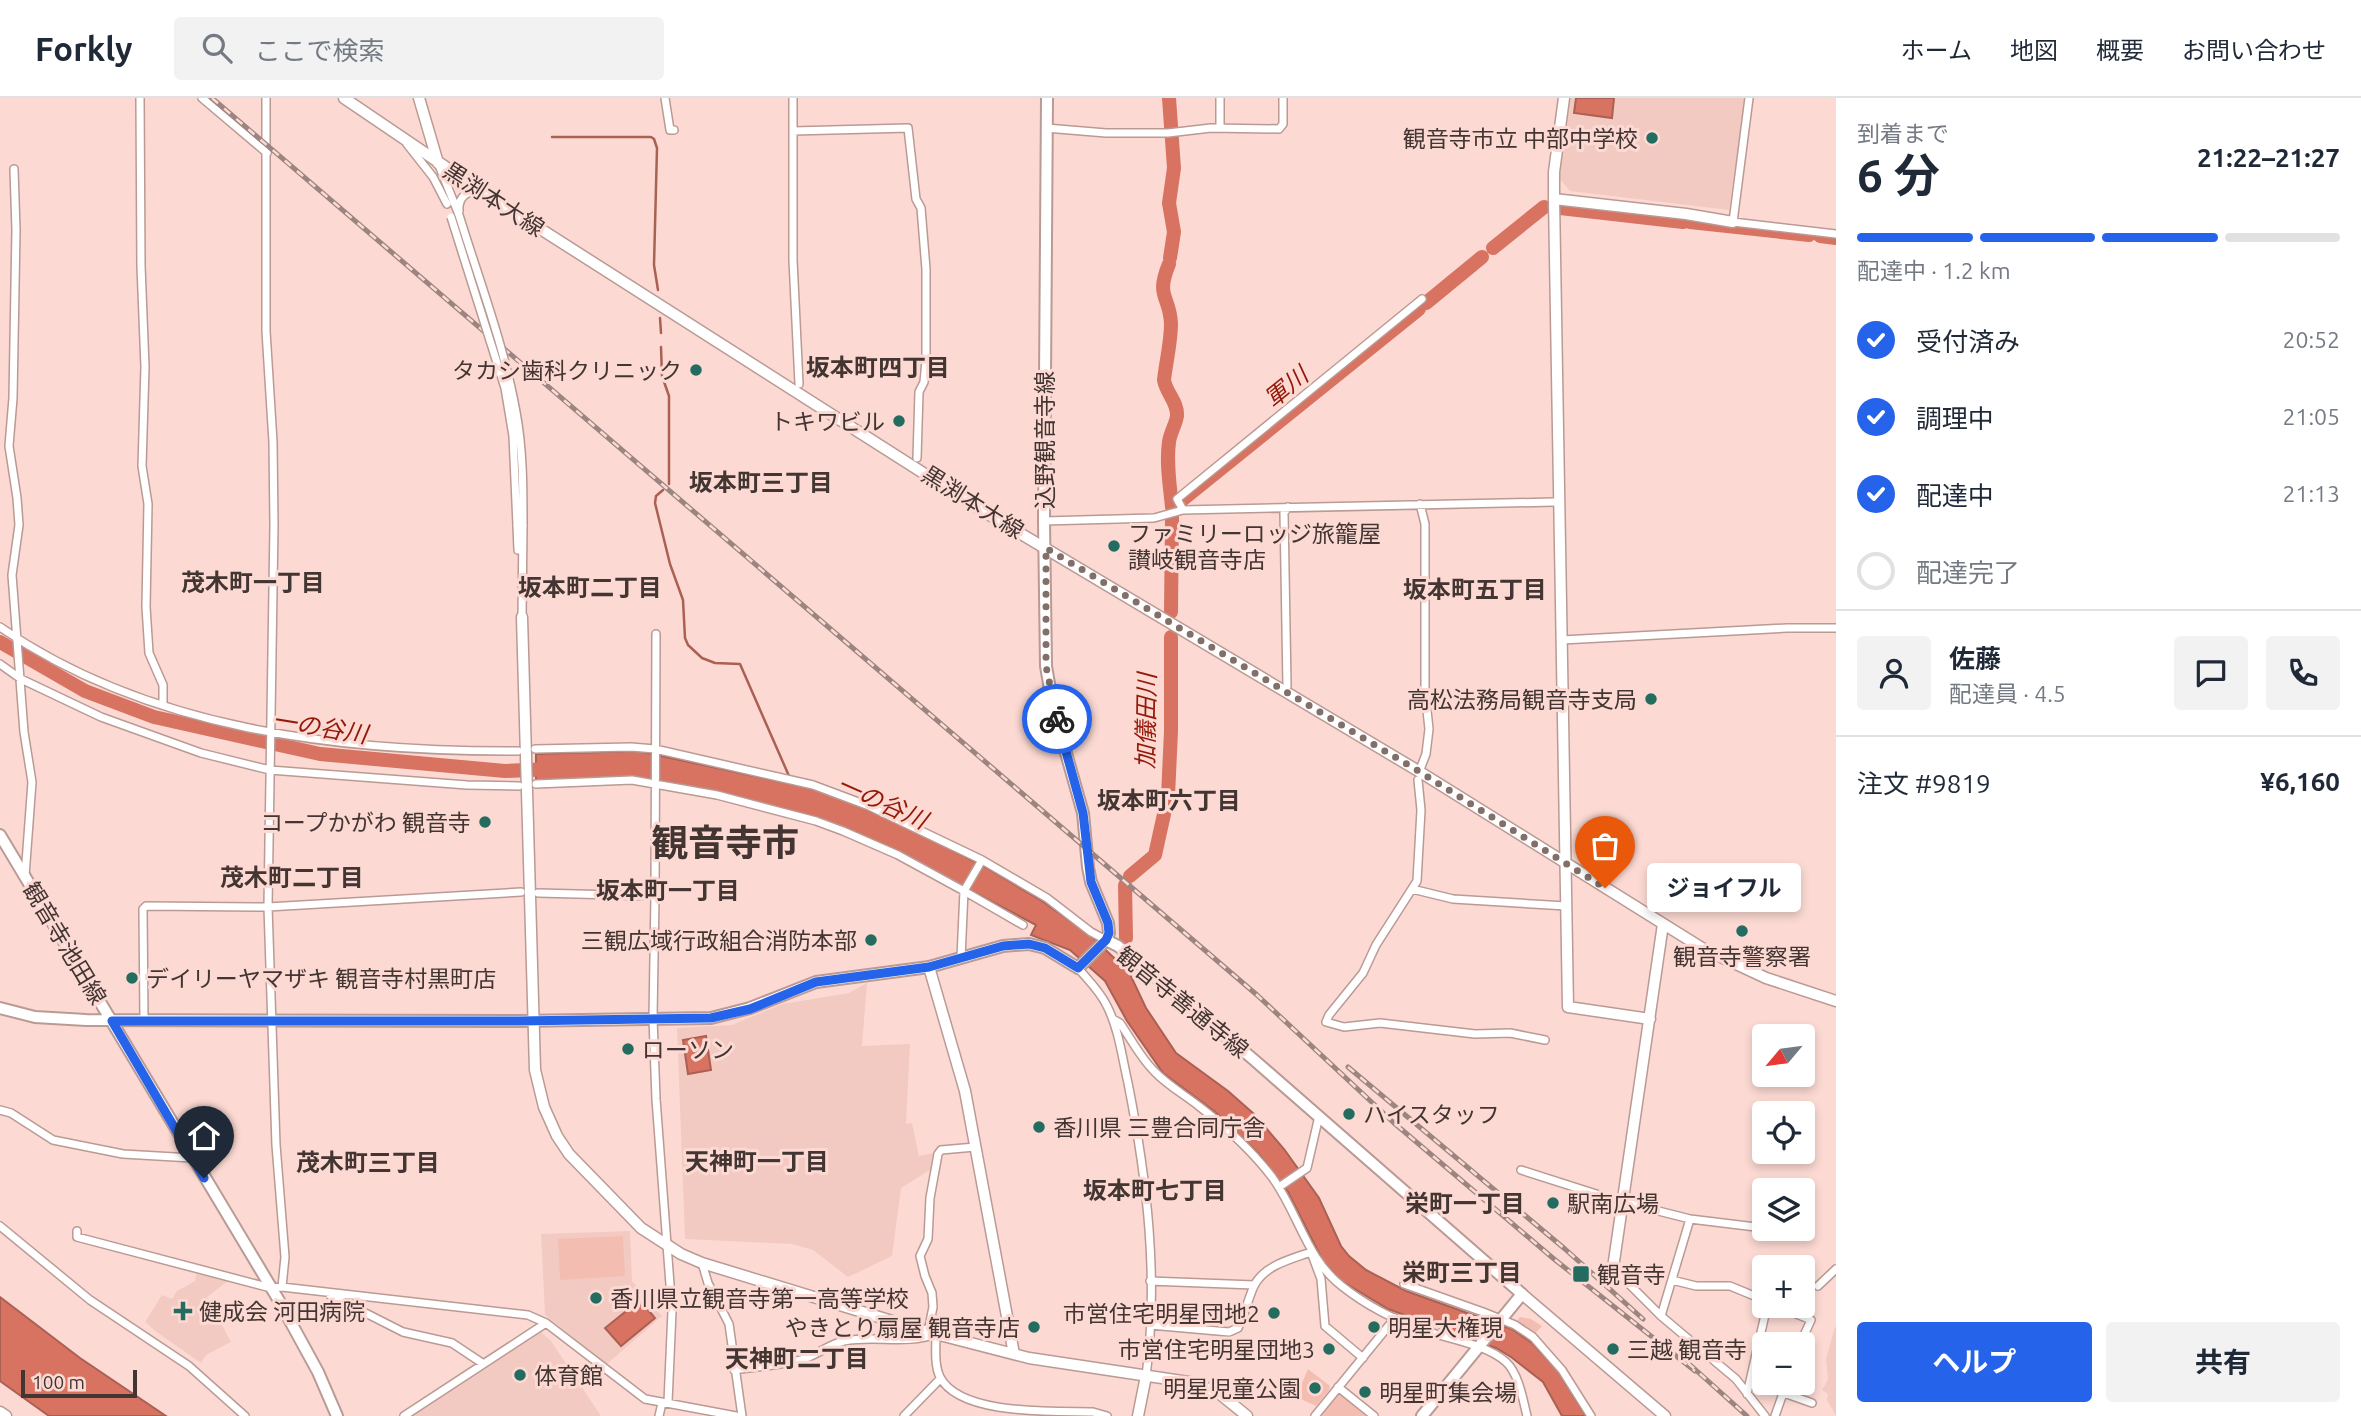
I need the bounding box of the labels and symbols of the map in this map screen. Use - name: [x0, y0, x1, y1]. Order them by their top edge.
- place label: 観音寺市立 中部中学校: [1403, 126, 1638, 151]
- marker: 観音寺市立 中部中学校: [1644, 130, 1660, 146]
- street label: 黒渕本大線: [439, 157, 549, 241]
- district label: 坂本町四丁目: [806, 354, 950, 381]
- place label: タカシ歯科クリニック: [452, 358, 682, 383]
- water label: 軍川: [1259, 360, 1315, 413]
- marker: タカシ歯科クリニック: [688, 362, 704, 378]
- street label: 込野観音寺線: [1032, 371, 1057, 509]
- place label: トキワビル: [770, 409, 885, 434]
- marker: トキワビル: [891, 413, 907, 429]
- street label: 黒渕本大線: [918, 461, 1028, 543]
- district label: 坂本町三丁目: [689, 469, 833, 496]
- place label: ファミリーロッジ旅籠屋 讃岐観音寺店: [1128, 521, 1381, 572]
- marker: ファミリーロッジ旅籠屋 讃岐観音寺店: [1106, 538, 1122, 554]
- district label: 茂木町一丁目: [181, 569, 325, 596]
- district label: 坂本町二丁目: [518, 574, 662, 601]
- district label: 坂本町五丁目: [1403, 576, 1547, 603]
- water label: 加儀田川: [1132, 670, 1160, 769]
- courier: [1022, 684, 1092, 754]
- place label: 高松法務局観音寺支局: [1407, 687, 1637, 712]
- marker: 高松法務局観音寺支局: [1643, 691, 1659, 707]
- water label: 一の谷川: [270, 706, 372, 748]
- water label: 一の谷川: [833, 770, 934, 835]
- district label: 坂本町六丁目: [1097, 787, 1241, 814]
- place label: コープかがわ 観音寺: [260, 810, 471, 835]
- marker: コープかがわ 観音寺: [477, 814, 493, 830]
- pin: [1575, 816, 1635, 888]
- district label: 観音寺市: [651, 822, 799, 863]
- district label: 茂木町二丁目: [220, 864, 364, 891]
- callout: ジョイフル: [1647, 864, 1801, 912]
- street label: 観音寺池田線: [19, 877, 111, 1009]
- district label: 坂本町一丁目: [596, 877, 740, 904]
- marker: 観音寺警察署: [1734, 923, 1750, 939]
- place label: 三観広域行政組合消防本部: [581, 928, 857, 953]
- marker: 三観広域行政組合消防本部: [863, 932, 879, 948]
- street label: 観音寺善通寺線: [1113, 942, 1253, 1062]
- place label: 観音寺警察署: [1673, 944, 1811, 969]
- place label: デイリーヤマザキ 観音寺村黒町店: [146, 966, 496, 991]
- marker: デイリーヤマザキ 観音寺村黒町店: [124, 970, 140, 986]
- north arrow: [1752, 1024, 1815, 1087]
- place label: ローソン: [642, 1037, 734, 1062]
- marker: ローソン: [620, 1041, 636, 1057]
- place label: ハイスタッフ: [1363, 1102, 1500, 1127]
- pin: [174, 1106, 234, 1178]
- marker: ハイスタッフ: [1341, 1106, 1357, 1122]
- place label: 香川県 三豊合同庁舎: [1053, 1115, 1265, 1140]
- marker: 香川県 三豊合同庁舎: [1031, 1119, 1047, 1135]
- district label: 天神町一丁目: [685, 1148, 829, 1175]
- district label: 茂木町三丁目: [296, 1149, 440, 1176]
- district label: 坂本町七丁目: [1083, 1177, 1227, 1204]
- district label: 栄町一丁目: [1405, 1190, 1525, 1217]
- place label: 駅南広場: [1567, 1191, 1659, 1216]
- marker: 駅南広場: [1545, 1195, 1561, 1211]
- district label: 栄町三丁目: [1402, 1259, 1522, 1286]
- place label: 観音寺: [1597, 1262, 1666, 1287]
- marker: 観音寺: [1571, 1264, 1591, 1284]
- place label: 香川県立観音寺第一高等学校: [610, 1286, 909, 1311]
- marker: 香川県立観音寺第一高等学校: [588, 1290, 604, 1306]
- place label: 健成会 河田病院: [199, 1299, 365, 1324]
- marker: 健成会 河田病院: [173, 1301, 193, 1321]
- place label: 市営住宅明星団地2: [1063, 1301, 1260, 1326]
- marker: 市営住宅明星団地2: [1266, 1305, 1282, 1321]
- place label: やきとり扇屋 観音寺店: [785, 1315, 1020, 1340]
- place label: 明星大権現: [1388, 1315, 1503, 1340]
- marker: やきとり扇屋 観音寺店: [1026, 1319, 1042, 1335]
- marker: 明星大権現: [1366, 1319, 1382, 1335]
- place label: 市営住宅明星団地3: [1118, 1337, 1315, 1362]
- place label: 三越 観音寺: [1627, 1337, 1747, 1362]
- marker: 市営住宅明星団地3: [1321, 1341, 1337, 1357]
- marker: 三越 観音寺: [1605, 1341, 1621, 1357]
- district label: 天神町二丁目: [725, 1345, 869, 1372]
- place label: 体育館: [534, 1363, 603, 1388]
- scale bar: [21, 1367, 136, 1399]
- marker: 体育館: [512, 1367, 528, 1383]
- place label: 明星児童公園: [1163, 1376, 1301, 1401]
- marker: 明星児童公園: [1307, 1380, 1323, 1396]
- place label: 明星町集会場: [1379, 1380, 1517, 1405]
- marker: 明星町集会場: [1357, 1384, 1373, 1400]

